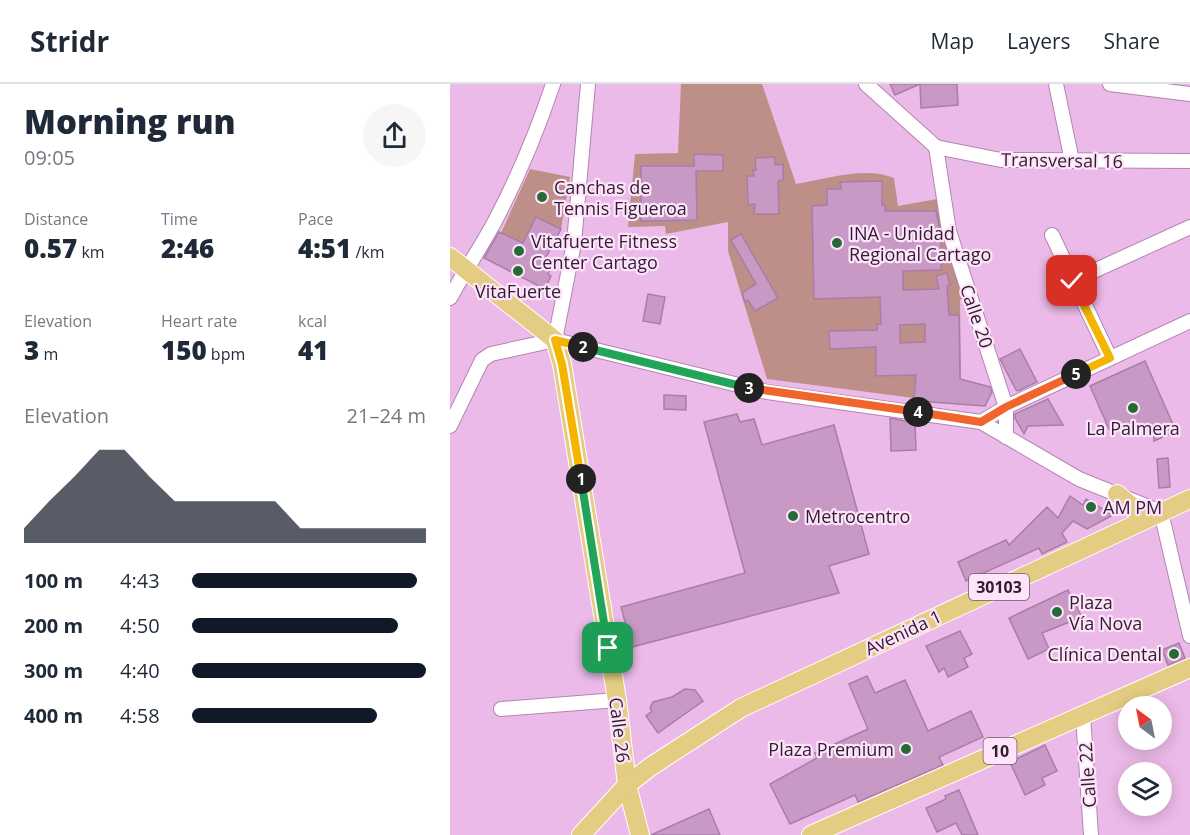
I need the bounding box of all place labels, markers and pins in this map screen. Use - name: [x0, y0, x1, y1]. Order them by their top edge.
- place label: Canchas de Tennis Figueroa: [554, 175, 687, 220]
- marker: Canchas de Tennis Figueroa: [535, 190, 549, 204]
- place label: INA - Unidad Regional Cartago: [849, 221, 991, 266]
- place label: Vitafuerte Fitness Center Cartago: [531, 229, 677, 274]
- marker: INA - Unidad Regional Cartago: [830, 236, 844, 250]
- marker: Vitafuerte Fitness Center Cartago: [512, 244, 526, 258]
- pin: [1046, 255, 1097, 306]
- marker: VitaFuerte: [511, 264, 525, 278]
- place label: VitaFuerte: [475, 279, 561, 303]
- pin: 2: [568, 332, 598, 362]
- pin: 5: [1061, 359, 1091, 389]
- pin: 3: [734, 373, 764, 403]
- pin: 4: [903, 397, 933, 427]
- marker: La Palmera: [1126, 401, 1140, 415]
- place label: La Palmera: [1086, 416, 1180, 440]
- pin: 1: [566, 464, 596, 494]
- place label: AM PM: [1103, 495, 1162, 519]
- marker: AM PM: [1084, 500, 1098, 514]
- place label: Metrocentro: [805, 504, 910, 528]
- marker: Metrocentro: [786, 509, 800, 523]
- place label: Plaza Vía Nova: [1069, 590, 1142, 635]
- marker: Plaza Vía Nova: [1050, 605, 1064, 619]
- pin: [582, 622, 633, 673]
- place label: Clínica Dental: [1048, 642, 1162, 666]
- marker: Clínica Dental: [1167, 647, 1181, 661]
- place label: Plaza Premium: [768, 737, 894, 761]
- marker: Plaza Premium: [899, 742, 913, 756]

